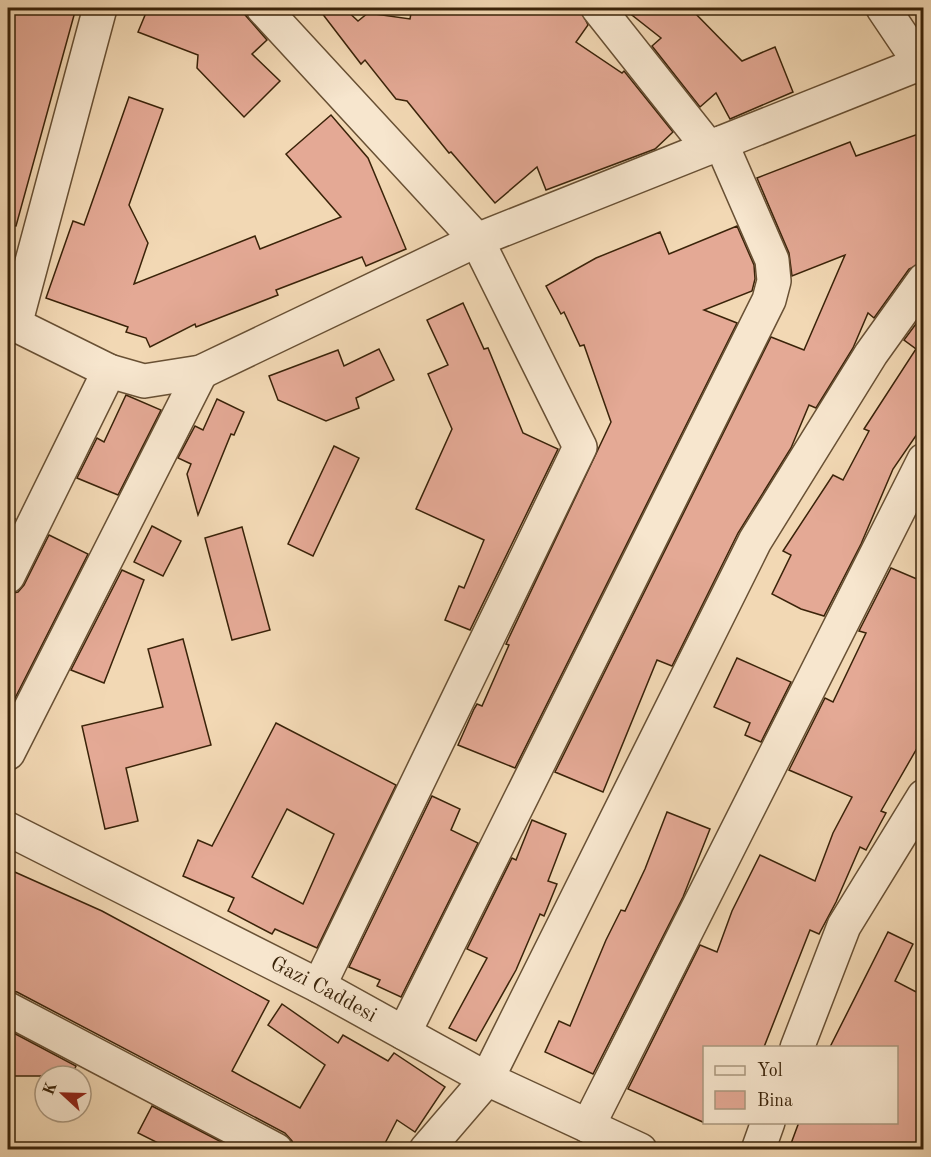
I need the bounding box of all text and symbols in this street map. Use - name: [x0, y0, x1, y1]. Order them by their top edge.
- street label: Gazi Caddesi: [267, 953, 380, 1026]
- legend: [703, 1046, 898, 1124]
- text: Yol: [757, 1062, 783, 1080]
- north arrow: [33, 1064, 93, 1124]
- text: K: [41, 1080, 61, 1098]
- text: Bina: [757, 1092, 793, 1110]

